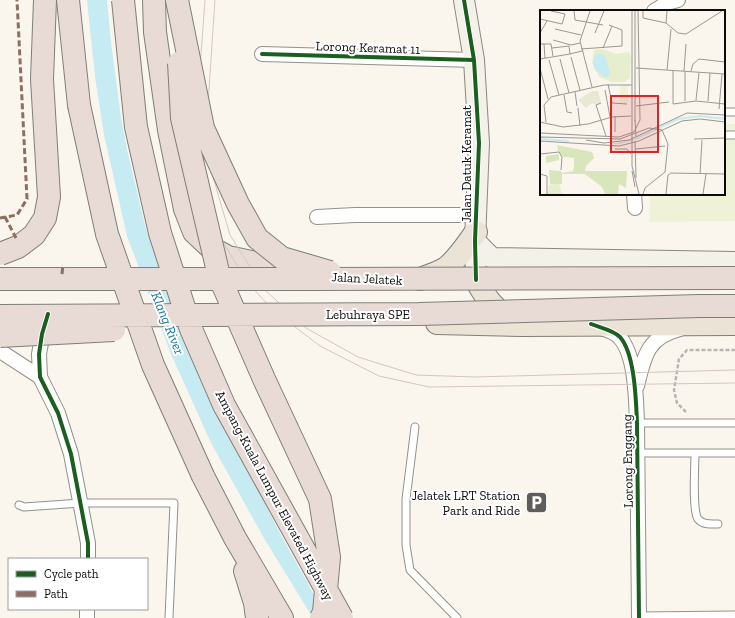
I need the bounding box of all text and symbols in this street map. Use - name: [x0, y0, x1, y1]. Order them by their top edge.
- inset map: [540, 10, 725, 195]
- street label: Lorong Keramat 11: [315, 38, 421, 57]
- street label: Jalan Datuk Keramat: [459, 105, 474, 223]
- street label: Jalan Jelatek: [331, 269, 403, 288]
- water label: Klang River: [147, 289, 188, 357]
- street label: Lebuhraya SPE: [326, 307, 410, 322]
- street label: Ampang-Kuala Lumpur Elevated Highway: [213, 388, 337, 603]
- street label: Lorong Enggang: [619, 414, 636, 508]
- place label: Jelatek LRT Station Park and Ride: [412, 488, 521, 518]
- parking icon: Jelatek LRT Station Park and Ride: [523, 489, 549, 515]
- legend: [8, 558, 148, 610]
- text: Cycle path: [44, 567, 99, 581]
- text: Path: [44, 587, 68, 601]

